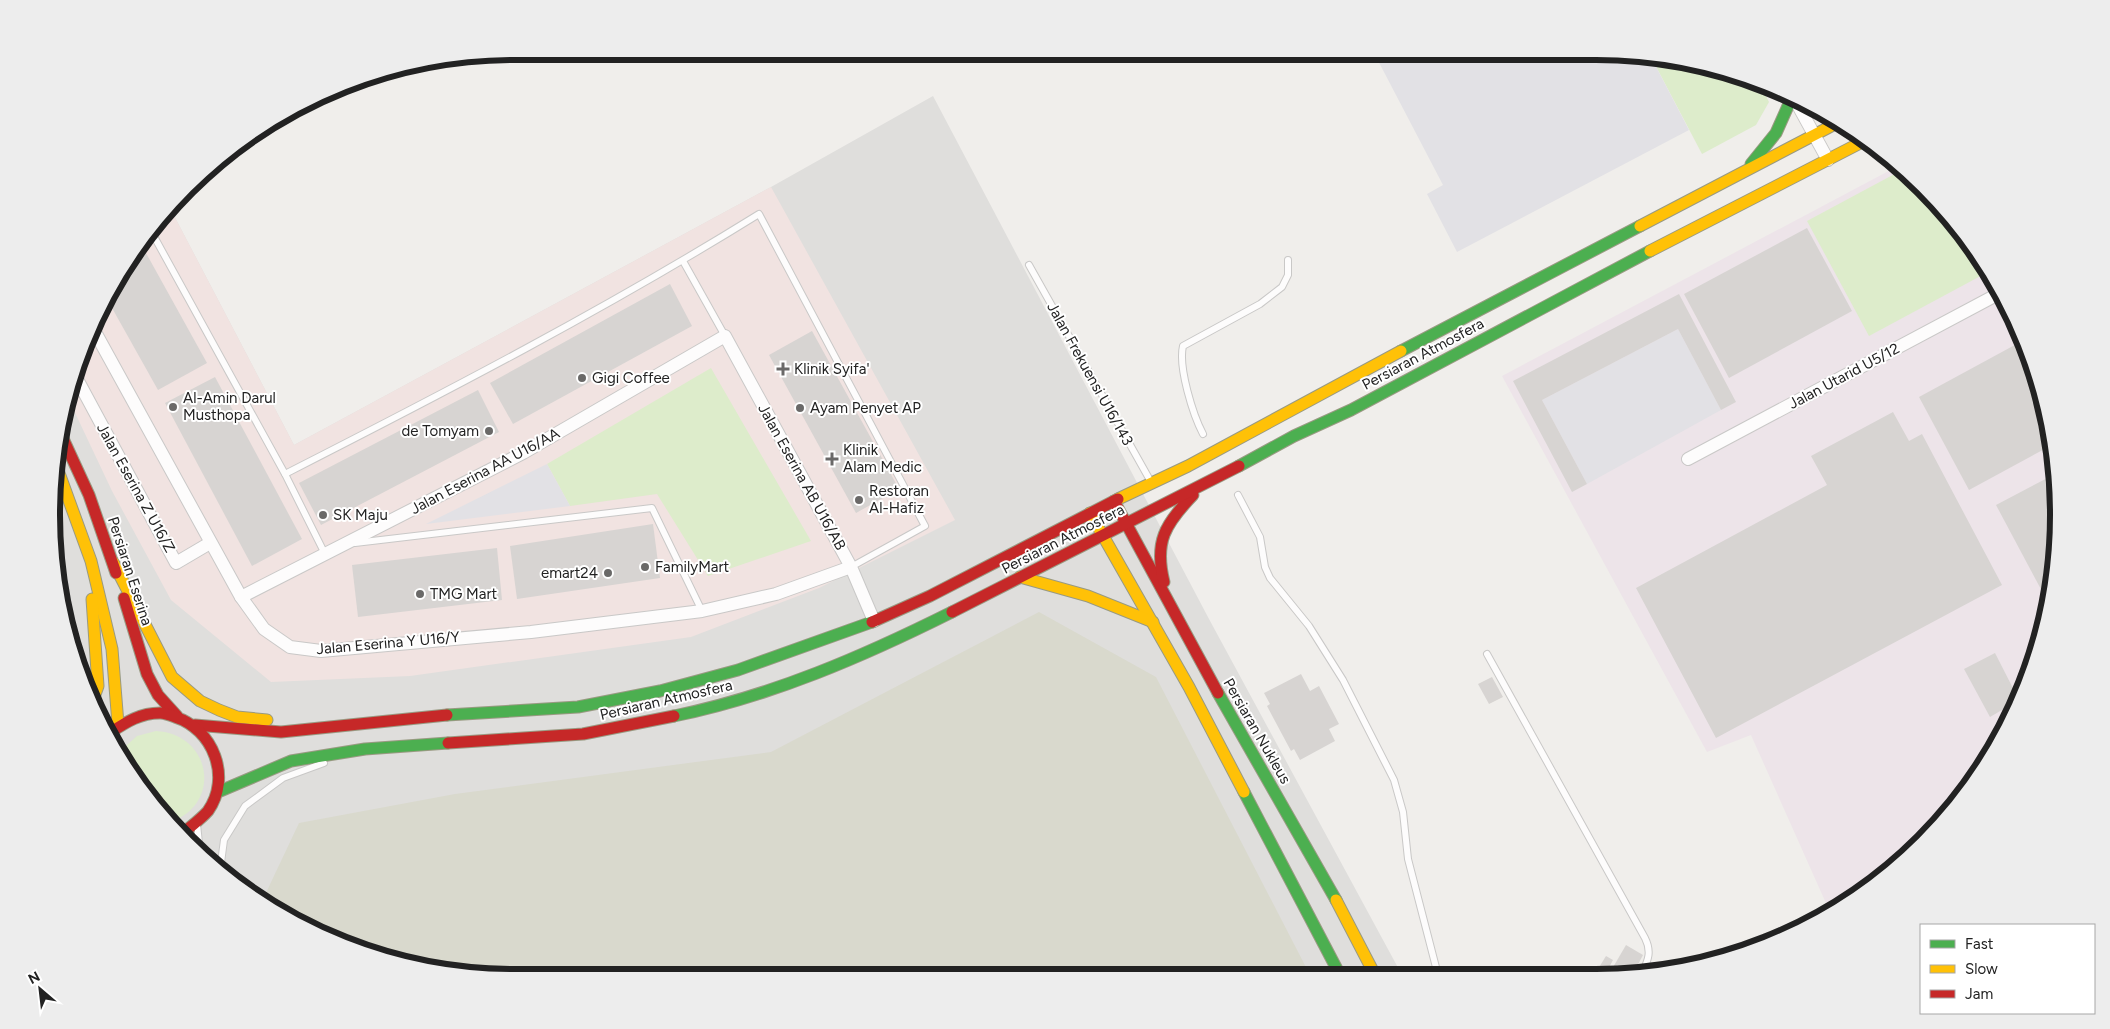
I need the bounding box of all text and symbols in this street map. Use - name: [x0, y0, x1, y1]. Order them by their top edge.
- street label: Jalan Frekuensi U16/143: [1043, 299, 1137, 449]
- street label: Persiaran Atmosfera: [1359, 314, 1487, 394]
- street label: Jalan Utarid U5/12: [1785, 339, 1903, 413]
- place label: Klinik Syifa': [794, 360, 869, 378]
- marker: Klinik Syifa': [776, 362, 790, 376]
- place label: Gigi Coffee: [592, 369, 670, 387]
- marker: Gigi Coffee: [576, 372, 588, 384]
- place label: Al-Amin Darul Musthopa: [183, 389, 276, 424]
- place label: Ayam Penyet AP: [810, 399, 921, 417]
- marker: Al-Amin Darul Musthopa: [167, 401, 179, 413]
- street label: Jalan Eserina AB U16/AB: [754, 401, 850, 553]
- marker: Ayam Penyet AP: [794, 402, 806, 414]
- street label: Jalan Eserina Z U16/Z: [93, 420, 179, 556]
- place label: de Tomyam: [401, 422, 479, 440]
- street label: Jalan Eserina AA U16/AA: [407, 424, 563, 518]
- marker: de Tomyam: [483, 425, 495, 437]
- place label: Klinik Alam Medic: [843, 441, 922, 476]
- marker: Klinik Alam Medic: [825, 452, 839, 466]
- place label: Restoran Al-Hafiz: [869, 482, 929, 517]
- marker: Restoran Al-Hafiz: [853, 494, 865, 506]
- street label: Persiaran Atmosfera: [999, 500, 1127, 578]
- place label: SK Maju: [333, 506, 388, 524]
- marker: SK Maju: [317, 509, 329, 521]
- street label: Persiaran Eserina: [104, 514, 156, 628]
- place label: FamilyMart: [655, 558, 730, 576]
- marker: FamilyMart: [639, 561, 651, 573]
- place label: emart24: [541, 564, 598, 582]
- marker: emart24: [602, 567, 614, 579]
- place label: TMG Mart: [430, 585, 497, 603]
- marker: TMG Mart: [414, 588, 426, 600]
- street label: Jalan Eserina Y U16/Y: [316, 628, 460, 658]
- street label: Persiaran Nukleus: [1219, 675, 1295, 787]
- street label: Persiaran Atmosfera: [598, 676, 734, 724]
- legend: [1920, 924, 2095, 1014]
- text: Fast: [1965, 935, 1994, 953]
- text: Slow: [1965, 960, 1998, 978]
- north arrow: [15, 964, 65, 1014]
- text: N: [25, 968, 43, 988]
- text: Jam: [1965, 985, 1993, 1003]

